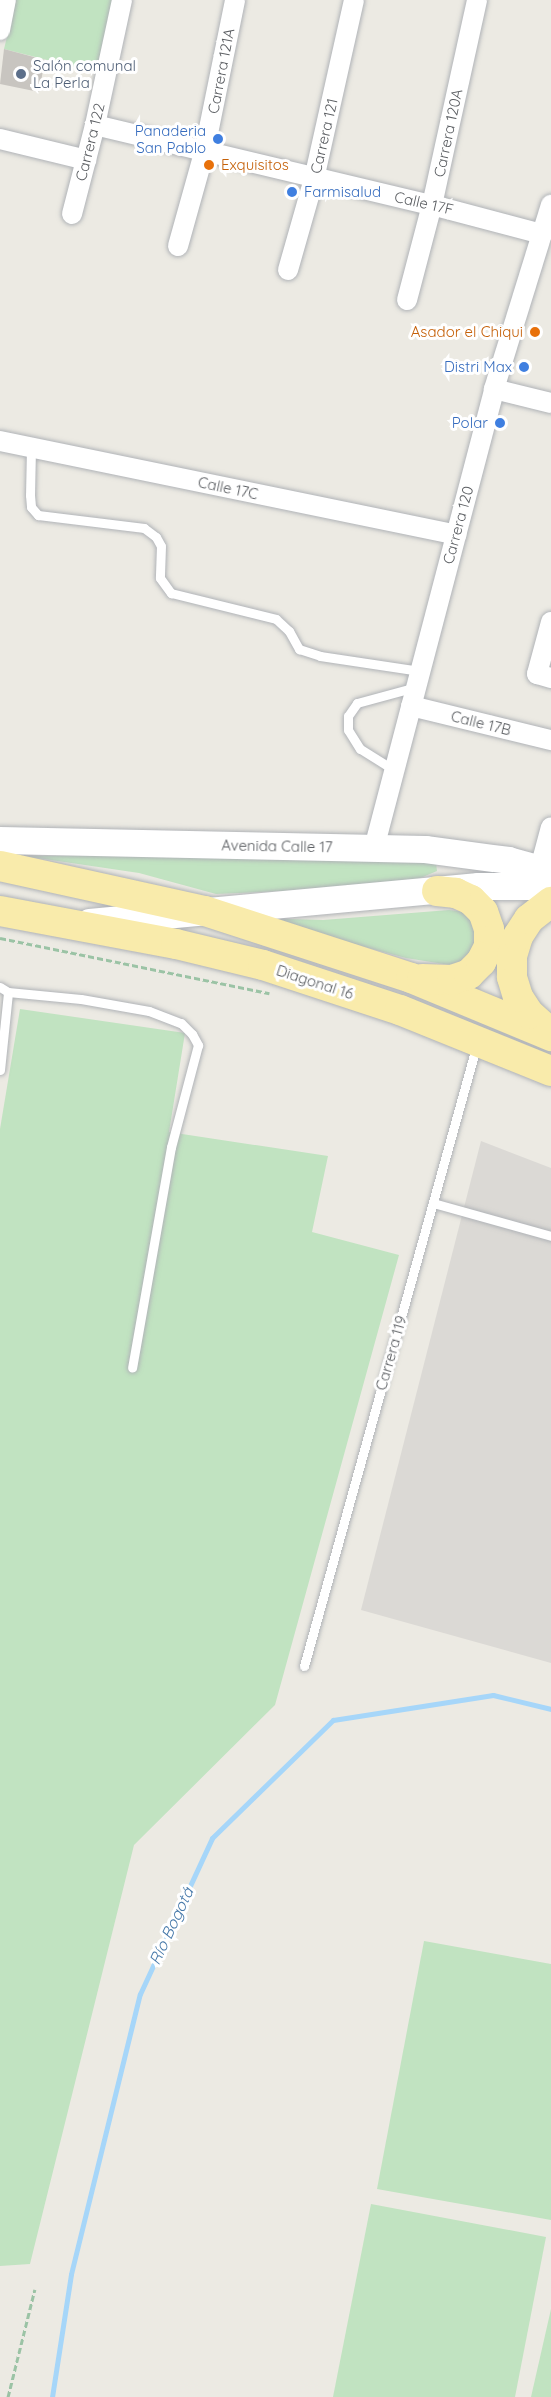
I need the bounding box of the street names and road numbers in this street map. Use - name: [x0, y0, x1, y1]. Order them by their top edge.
- street label: Carrera 121A: [204, 27, 238, 115]
- street label: Carrera 120A: [430, 87, 466, 179]
- street label: Carrera 121: [307, 97, 341, 175]
- street label: Carrera 122: [72, 101, 108, 183]
- street label: Calle 17F: [393, 187, 455, 219]
- street label: Calle 17C: [196, 473, 260, 503]
- street label: Carrera 120: [439, 484, 477, 566]
- street label: Calle 17B: [449, 707, 513, 739]
- street label: Avenida Calle 17: [221, 836, 333, 856]
- street label: Diagonal 16: [274, 961, 356, 1003]
- street label: Carrera 119: [372, 1314, 410, 1392]

